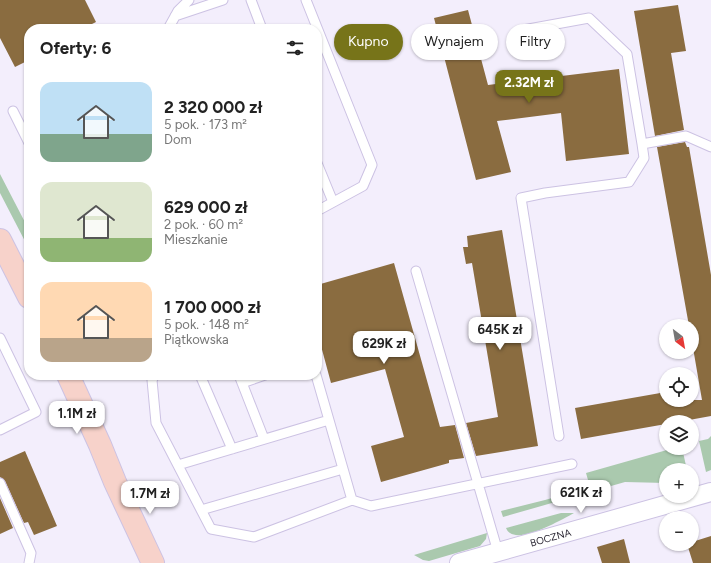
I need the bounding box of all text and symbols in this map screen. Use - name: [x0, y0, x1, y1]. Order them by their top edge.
- chip: Kupno: [334, 24, 403, 60]
- chip: Wynajem: [411, 24, 498, 60]
- chip: Filtry: [506, 24, 565, 60]
- icon: filters: [284, 37, 306, 59]
- text: Oferty: 6: [40, 38, 111, 58]
- pin: 2.32M zł: [488, 70, 570, 104]
- text: 2.32M zł: [504, 75, 554, 90]
- text: 2 320 000 zł: [164, 97, 262, 117]
- icon: home: [72, 98, 120, 146]
- text: 5 pok. · 173 m²: [164, 117, 247, 132]
- text: Dom: [164, 132, 192, 147]
- text: 629 000 zł: [164, 197, 248, 217]
- icon: home: [72, 198, 120, 246]
- text: 2 pok. · 60 m²: [164, 217, 243, 232]
- text: Mieszkanie: [164, 232, 228, 247]
- text: 1 700 000 zł: [164, 297, 261, 317]
- icon: home: [72, 298, 120, 346]
- text: 5 pok. · 148 m²: [164, 317, 249, 332]
- pin: 645K zł: [463, 317, 537, 351]
- north arrow: [659, 319, 699, 359]
- map controls: [659, 319, 699, 551]
- text: 645K zł: [478, 322, 523, 337]
- pin: 629K zł: [347, 331, 421, 365]
- text: Piątkowska: [164, 332, 229, 347]
- text: 629K zł: [362, 336, 406, 351]
- button: locate: [659, 367, 699, 407]
- pin: 1.1M zł: [40, 401, 114, 435]
- text: 1.1M zł: [58, 406, 96, 421]
- button: layers: [659, 415, 699, 455]
- button: +: [659, 463, 699, 503]
- pin: 621K zł: [544, 480, 618, 514]
- pin: 1.7M zł: [113, 481, 187, 515]
- text: 621K zł: [560, 485, 602, 500]
- text: 1.7M zł: [130, 486, 170, 501]
- button: −: [659, 511, 699, 551]
- street label: BOCZNA: [528, 525, 573, 549]

